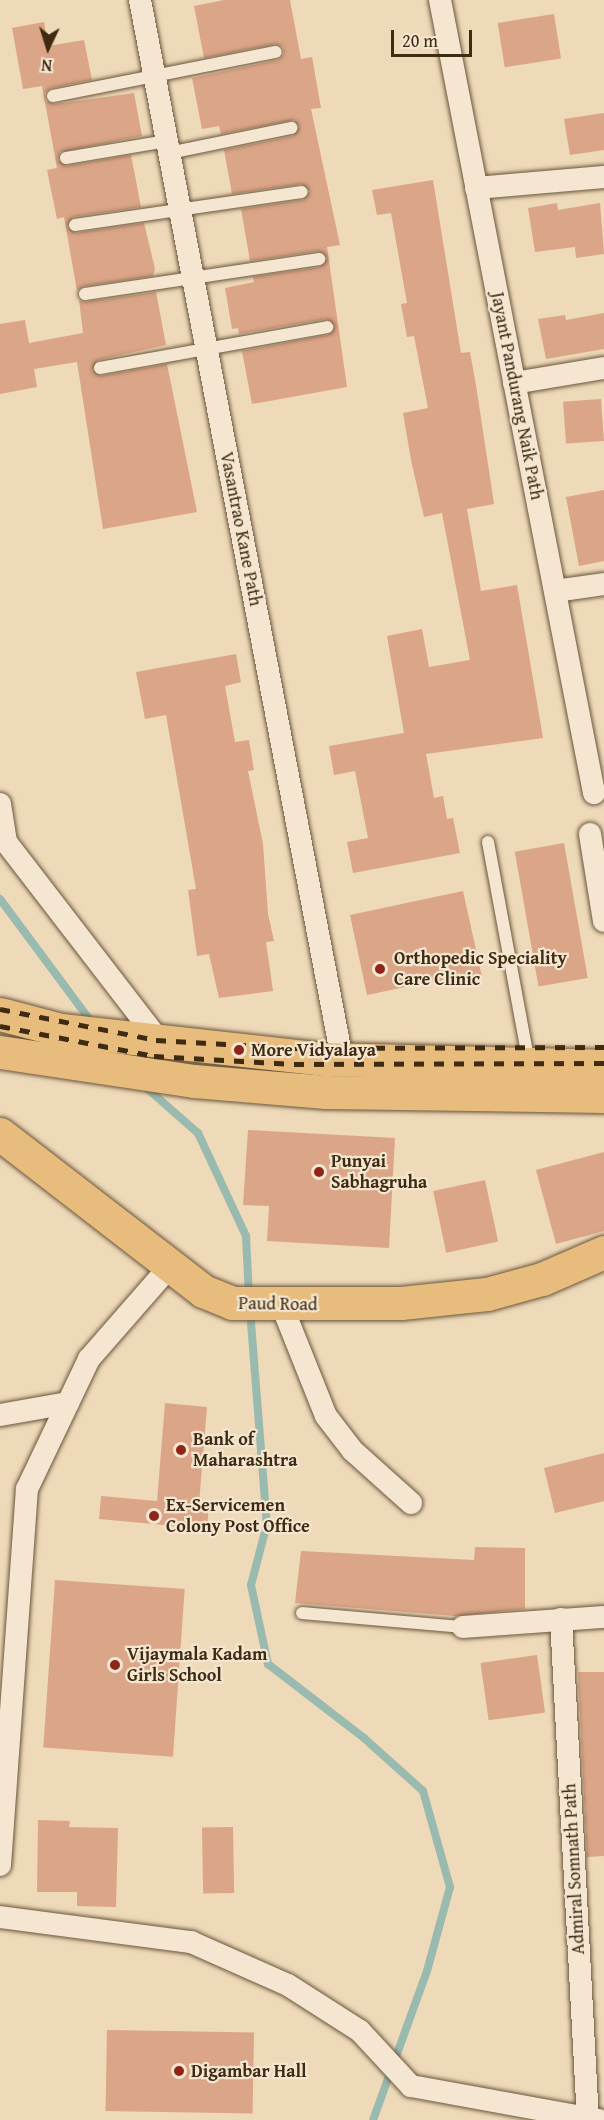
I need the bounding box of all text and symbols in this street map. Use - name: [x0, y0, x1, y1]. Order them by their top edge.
- north arrow: [18, 18, 78, 78]
- scale bar: [394, 18, 475, 56]
- text: 20 m: [402, 27, 438, 54]
- text: N: [41, 54, 53, 78]
- street label: Jayant Pandurang Naik Path: [486, 290, 548, 502]
- street label: Vasantrao Kane Path: [215, 450, 267, 608]
- place label: Orthopedic Speciality Care Clinic: [394, 948, 567, 990]
- marker: Orthopedic Speciality Care Clinic: [371, 960, 389, 978]
- place label: More Vidyalaya: [251, 1039, 376, 1061]
- marker: More Vidyalaya: [232, 1043, 246, 1057]
- place label: Punyai Sabhagruha: [331, 1151, 427, 1194]
- marker: Punyai Sabhagruha: [312, 1165, 326, 1179]
- street label: Paud Road: [238, 1293, 318, 1315]
- place label: Bank of Maharashtra: [193, 1429, 297, 1472]
- marker: Bank of Maharashtra: [174, 1443, 188, 1457]
- place label: Ex-Servicemen Colony Post Office: [166, 1495, 310, 1538]
- marker: Ex-Servicemen Colony Post Office: [147, 1509, 161, 1523]
- place label: Vijaymala Kadam Girls School: [127, 1644, 267, 1686]
- marker: Vijaymala Kadam Girls School: [108, 1658, 122, 1672]
- street label: Admiral Somnath Path: [559, 1783, 589, 1955]
- place label: Digambar Hall: [191, 2060, 307, 2082]
- marker: Digambar Hall: [172, 2064, 186, 2078]

